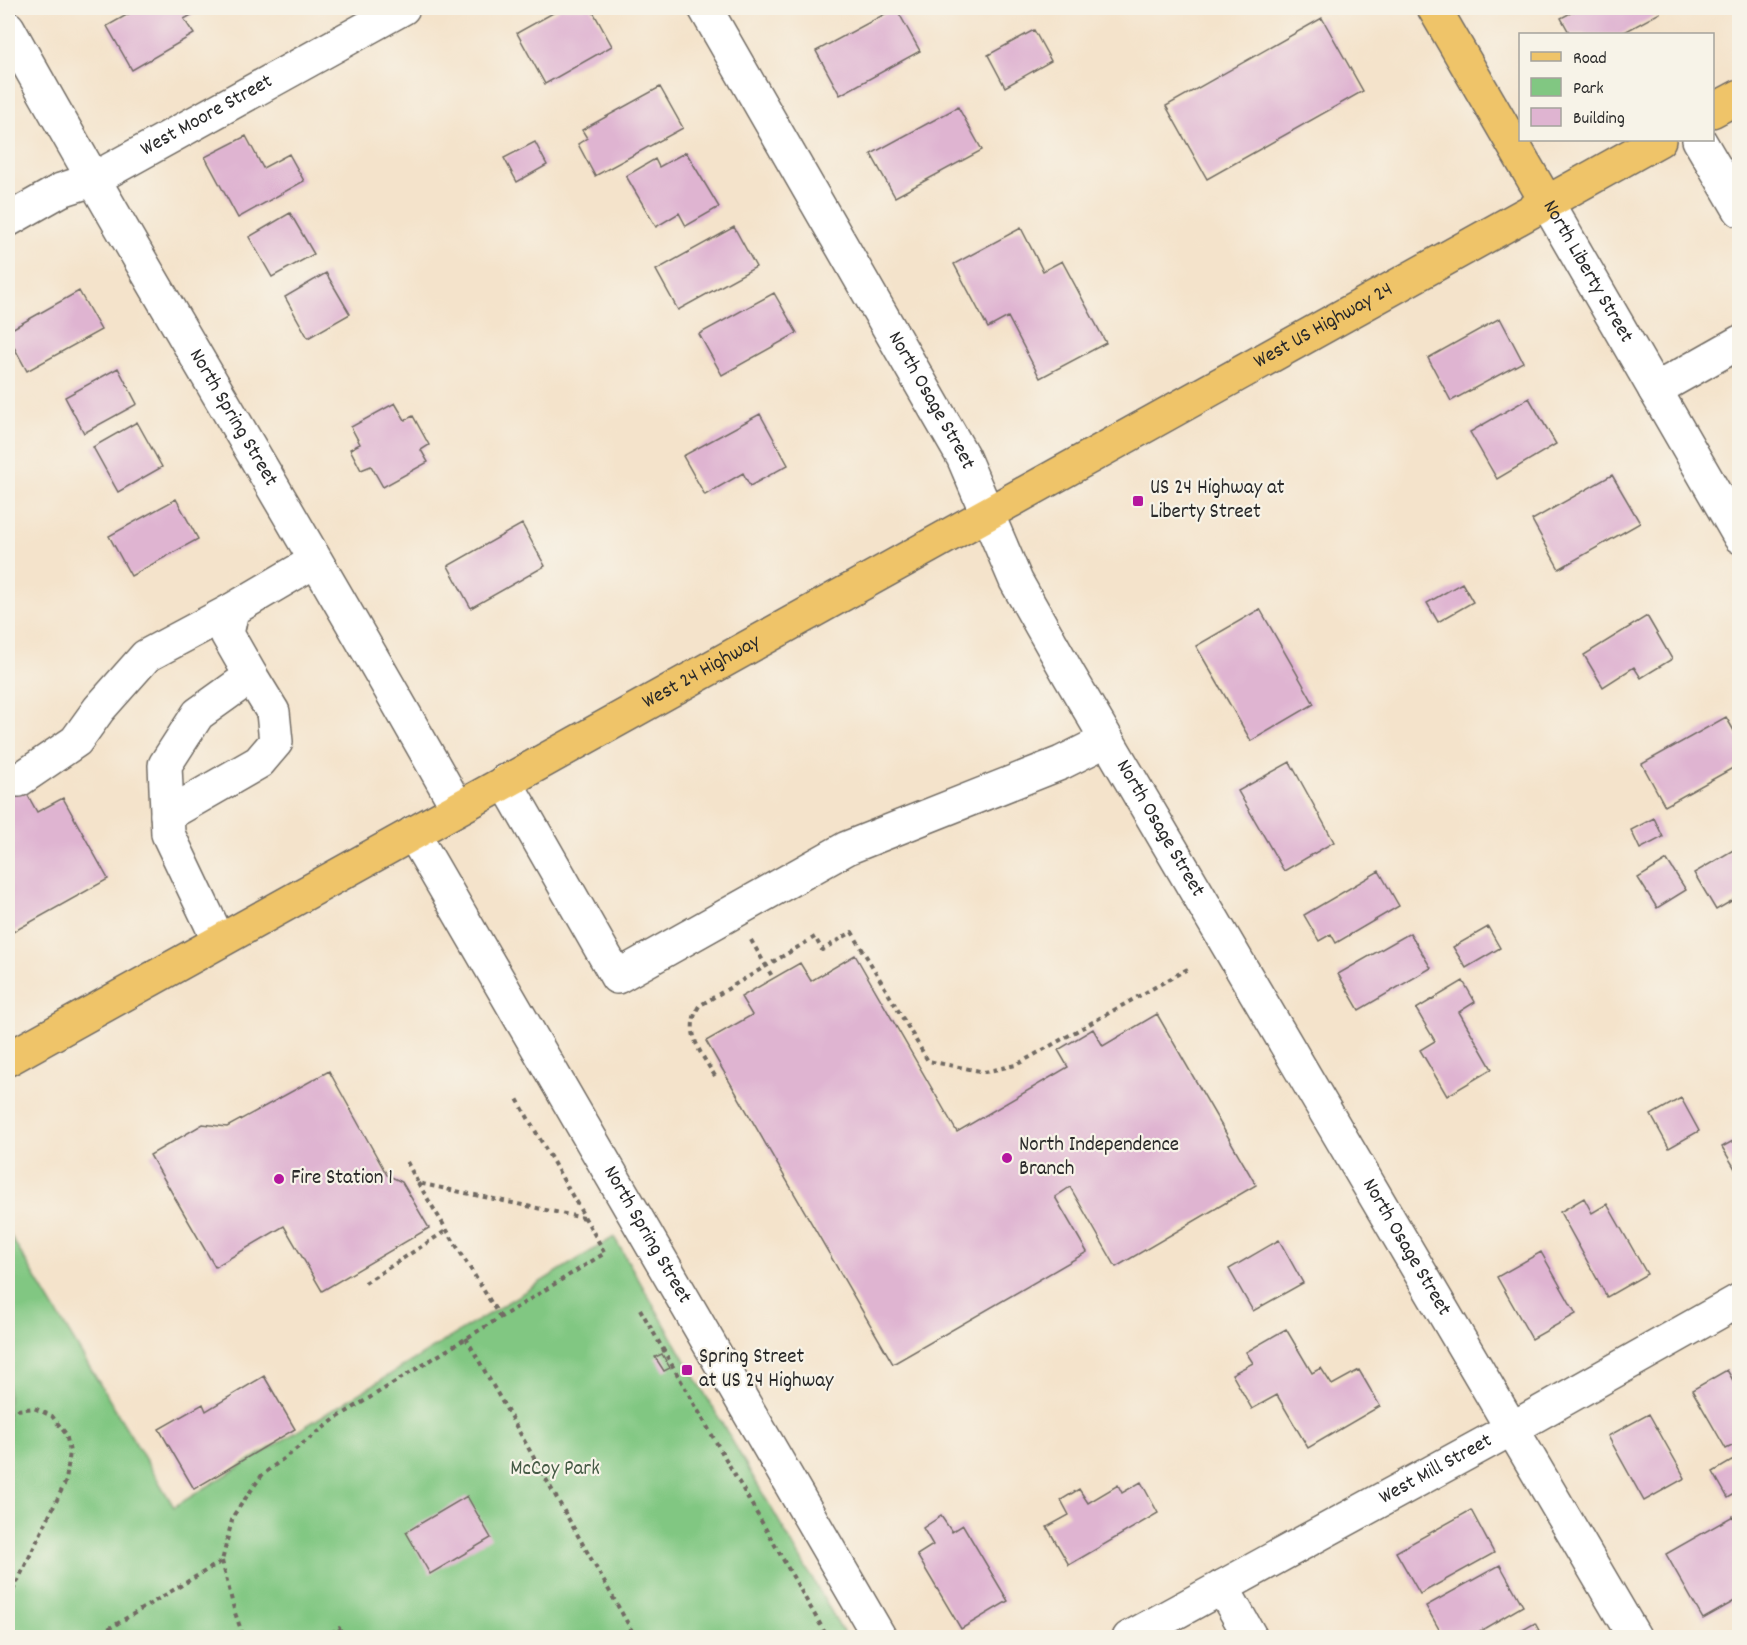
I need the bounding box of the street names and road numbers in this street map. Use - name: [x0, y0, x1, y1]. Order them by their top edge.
- street label: West Moore Street: [136, 68, 279, 165]
- street label: North Liberty Street: [1534, 195, 1640, 349]
- street label: West US Highway 24: [1249, 276, 1399, 377]
- street label: North Osage Street: [879, 326, 982, 475]
- street label: North Spring Street: [180, 344, 285, 493]
- street label: West 24 Highway: [637, 628, 767, 718]
- street label: North Osage Street: [1107, 754, 1212, 903]
- street label: North Spring Street: [594, 1161, 698, 1310]
- street label: North Osage Street: [1353, 1173, 1458, 1322]
- street label: West Mill Street: [1374, 1427, 1498, 1513]

